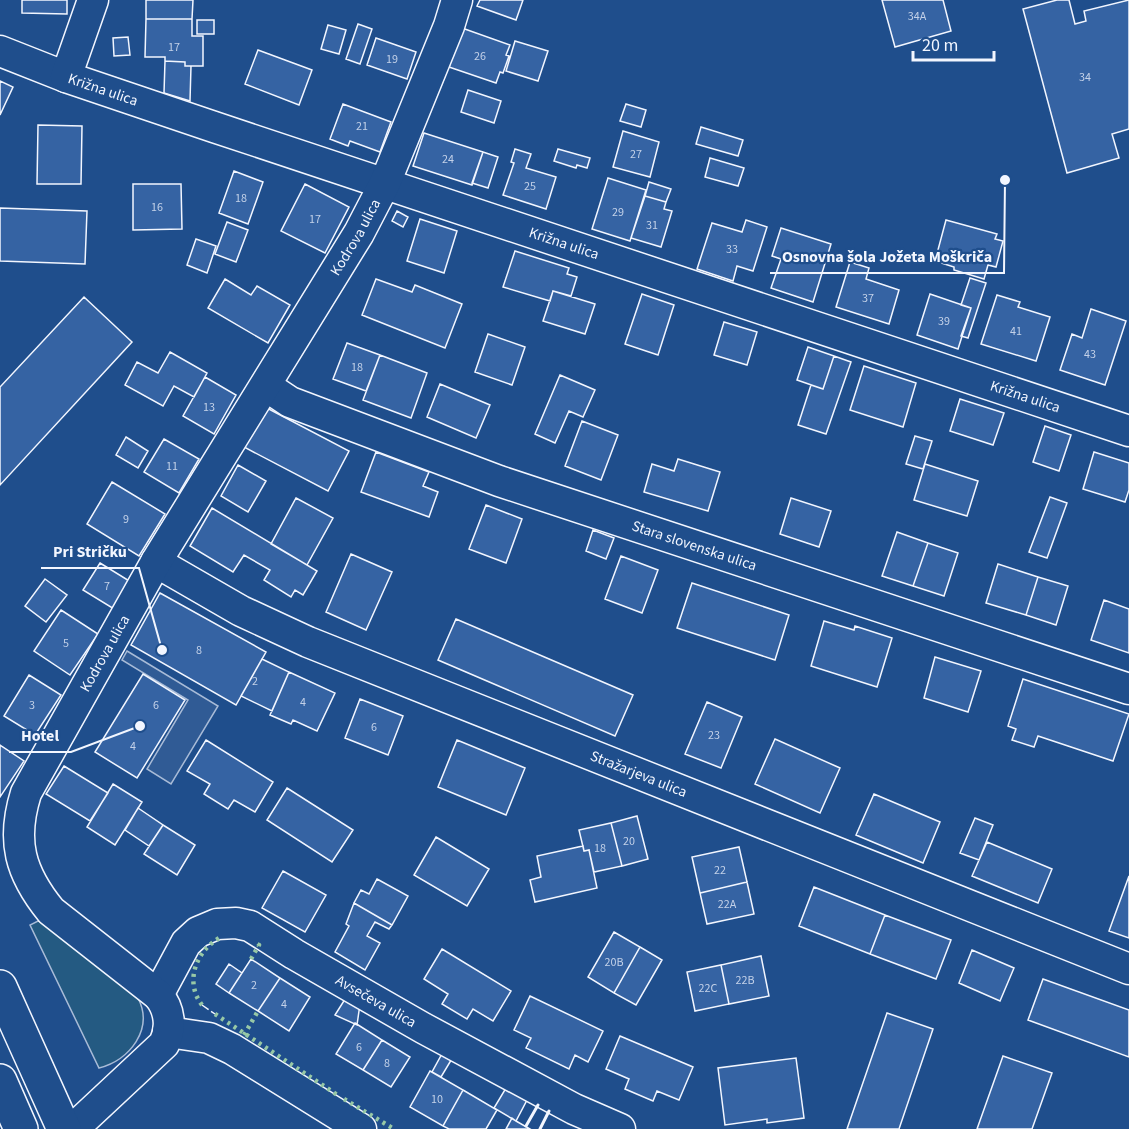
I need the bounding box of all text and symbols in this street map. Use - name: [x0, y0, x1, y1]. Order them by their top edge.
- house number: 34A: [908, 8, 927, 25]
- scale bar: [913, 24, 994, 62]
- text: 20 m: [922, 33, 958, 58]
- house number: 17: [168, 39, 180, 56]
- house number: 26: [474, 48, 486, 65]
- house number: 19: [386, 51, 398, 68]
- street label: Križna ulica: [65, 68, 141, 111]
- house number: 34: [1079, 69, 1091, 86]
- house number: 21: [356, 118, 368, 135]
- house number: 27: [630, 146, 642, 163]
- house number: 24: [442, 151, 454, 168]
- house number: 25: [524, 178, 536, 195]
- house number: 18: [235, 190, 247, 207]
- street label: Kodrova ulica: [325, 195, 386, 280]
- house number: 16: [151, 199, 163, 216]
- house number: 29: [612, 204, 624, 221]
- house number: 17: [309, 211, 321, 228]
- house number: 31: [646, 217, 658, 234]
- street label: Križna ulica: [526, 222, 602, 265]
- callout: Osnovna šola Jožeta Moškriča: [770, 239, 1004, 273]
- house number: 33: [726, 241, 738, 258]
- text: Osnovna šola Jožeta Moškriča: [782, 246, 992, 268]
- house number: 37: [862, 290, 874, 307]
- house number: 39: [938, 313, 950, 330]
- house number: 41: [1010, 323, 1022, 340]
- house number: 43: [1084, 346, 1096, 363]
- house number: 18: [351, 359, 363, 376]
- street label: Križna ulica: [987, 375, 1063, 418]
- house number: 13: [203, 399, 215, 416]
- house number: 11: [166, 458, 178, 475]
- house number: 9: [123, 511, 129, 528]
- street label: Stara slovenska ulica: [629, 515, 760, 576]
- callout: Pri Stričku: [41, 534, 139, 568]
- text: Pri Stričku: [53, 541, 127, 563]
- house number: 7: [104, 578, 110, 595]
- street label: Kodrova ulica: [74, 611, 135, 696]
- house number: 5: [63, 635, 69, 652]
- house number: 8: [196, 642, 202, 659]
- house number: 2: [252, 673, 258, 690]
- house number: 4: [300, 694, 306, 711]
- house number: 3: [29, 697, 35, 714]
- house number: 6: [153, 697, 159, 714]
- callout: Hotel: [9, 718, 71, 752]
- house number: 6: [371, 719, 377, 736]
- text: Hotel: [21, 725, 59, 747]
- house number: 23: [708, 727, 720, 744]
- house number: 4: [130, 738, 136, 755]
- street label: Stražarjeva ulica: [587, 745, 690, 802]
- house number: 20: [623, 833, 635, 850]
- house number: 18: [594, 840, 606, 857]
- house number: 22: [714, 862, 726, 879]
- house number: 22A: [718, 896, 737, 913]
- house number: 20B: [605, 954, 623, 971]
- street label: Avsečeva ulica: [332, 970, 420, 1033]
- house number: 22B: [736, 972, 754, 989]
- house number: 2: [251, 977, 257, 994]
- house number: 22C: [699, 980, 718, 997]
- house number: 4: [281, 996, 287, 1013]
- house number: 6: [356, 1039, 362, 1056]
- house number: 8: [384, 1055, 390, 1072]
- house number: 10: [431, 1091, 443, 1108]

